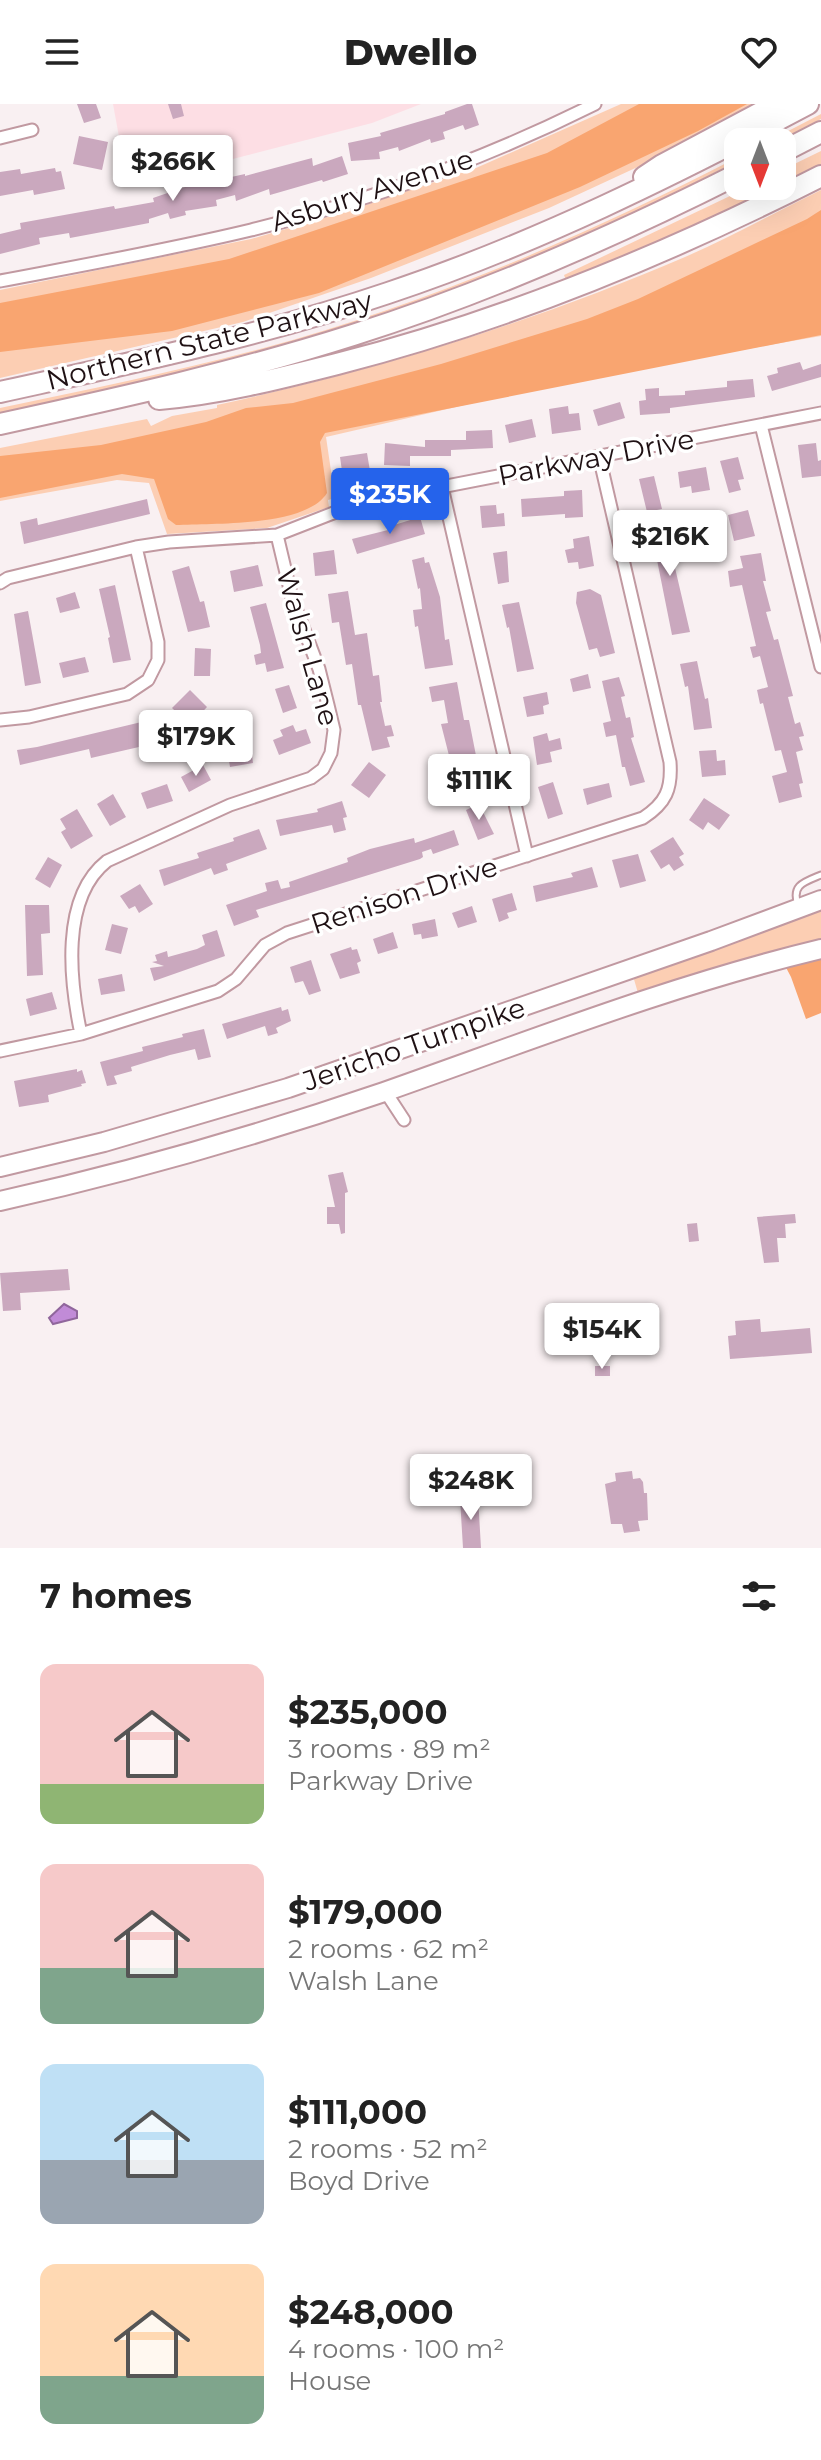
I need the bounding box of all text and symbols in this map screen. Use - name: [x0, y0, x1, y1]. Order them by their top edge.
- icon: menu: [40, 30, 84, 74]
- text: Dwello: [344, 30, 477, 74]
- icon: heart: [737, 30, 781, 74]
- north arrow: [724, 128, 796, 200]
- map controls: [724, 128, 796, 200]
- pin: $266K: [117, 135, 229, 203]
- street label: Asbury Avenue: [267, 141, 477, 239]
- text: $266K: [131, 145, 215, 177]
- street label: Northern State Parkway: [43, 283, 376, 397]
- street label: Parkway Drive: [495, 421, 697, 493]
- pin: $235K: [334, 468, 446, 536]
- text: $235K: [349, 478, 431, 510]
- pin: $216K: [614, 510, 726, 578]
- text: $216K: [631, 520, 709, 552]
- street label: Walsh Lane: [269, 564, 347, 730]
- pin: $179K: [140, 710, 252, 778]
- text: $179K: [157, 720, 235, 752]
- pin: $111K: [423, 754, 535, 822]
- text: $111K: [446, 764, 512, 796]
- street label: Renison Drive: [306, 849, 502, 941]
- street label: Jericho Turnpike: [297, 990, 530, 1098]
- pin: $154K: [546, 1303, 658, 1371]
- text: $154K: [562, 1313, 642, 1345]
- pin: $248K: [415, 1454, 527, 1522]
- text: $248K: [428, 1464, 514, 1496]
- icon: filters: [737, 1574, 781, 1618]
- text: 7 homes: [40, 1575, 192, 1617]
- text: $235,000: [288, 1691, 448, 1733]
- icon: home: [104, 1696, 200, 1792]
- text: 3 rooms · 89 m²: [288, 1733, 491, 1765]
- text: Parkway Drive: [288, 1765, 473, 1797]
- text: $179,000: [288, 1891, 443, 1933]
- icon: home: [104, 1896, 200, 1992]
- text: 2 rooms · 62 m²: [288, 1933, 489, 1965]
- text: Walsh Lane: [288, 1965, 439, 1997]
- text: $111,000: [288, 2091, 427, 2133]
- icon: home: [104, 2096, 200, 2192]
- text: 2 rooms · 52 m²: [288, 2133, 488, 2165]
- text: Boyd Drive: [288, 2165, 430, 2197]
- text: $248,000: [288, 2291, 454, 2333]
- icon: home: [104, 2296, 200, 2392]
- text: 4 rooms · 100 m²: [288, 2333, 505, 2365]
- text: House: [288, 2365, 371, 2397]

